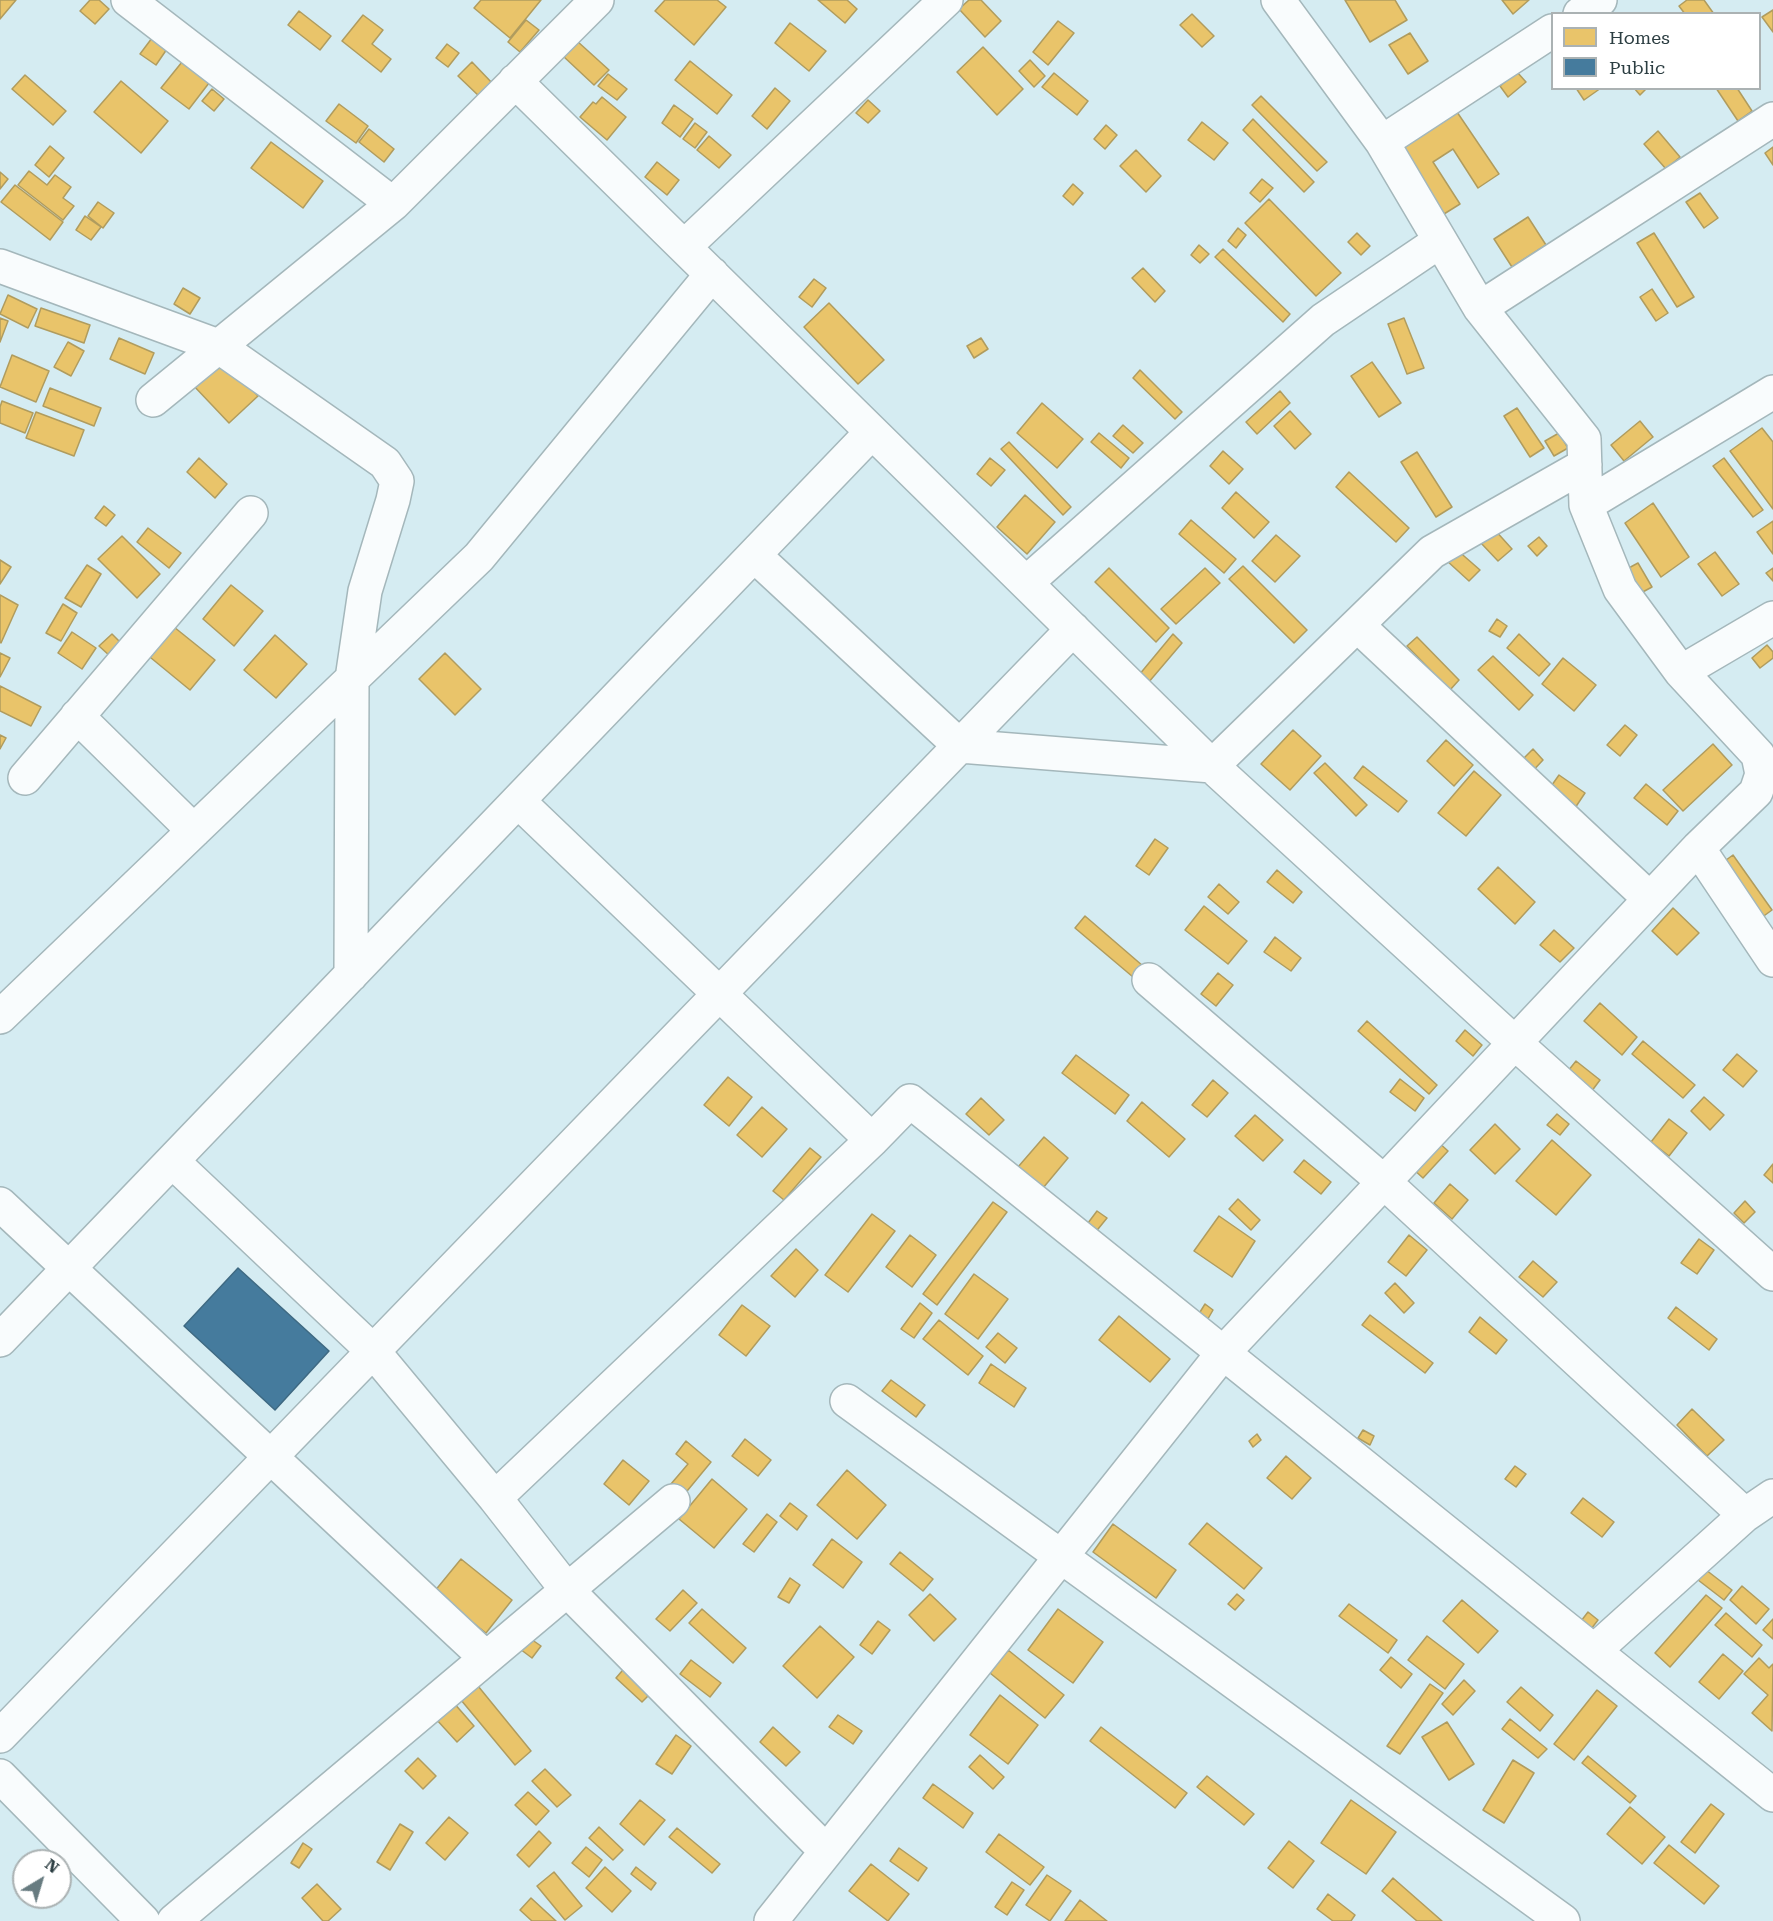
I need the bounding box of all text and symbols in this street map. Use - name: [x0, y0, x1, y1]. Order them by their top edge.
- legend: [1551, 12, 1761, 90]
- text: Homes: [1609, 27, 1670, 48]
- text: Public: [1609, 57, 1665, 78]
- north arrow: [12, 1849, 72, 1909]
- text: N: [41, 1855, 63, 1877]

